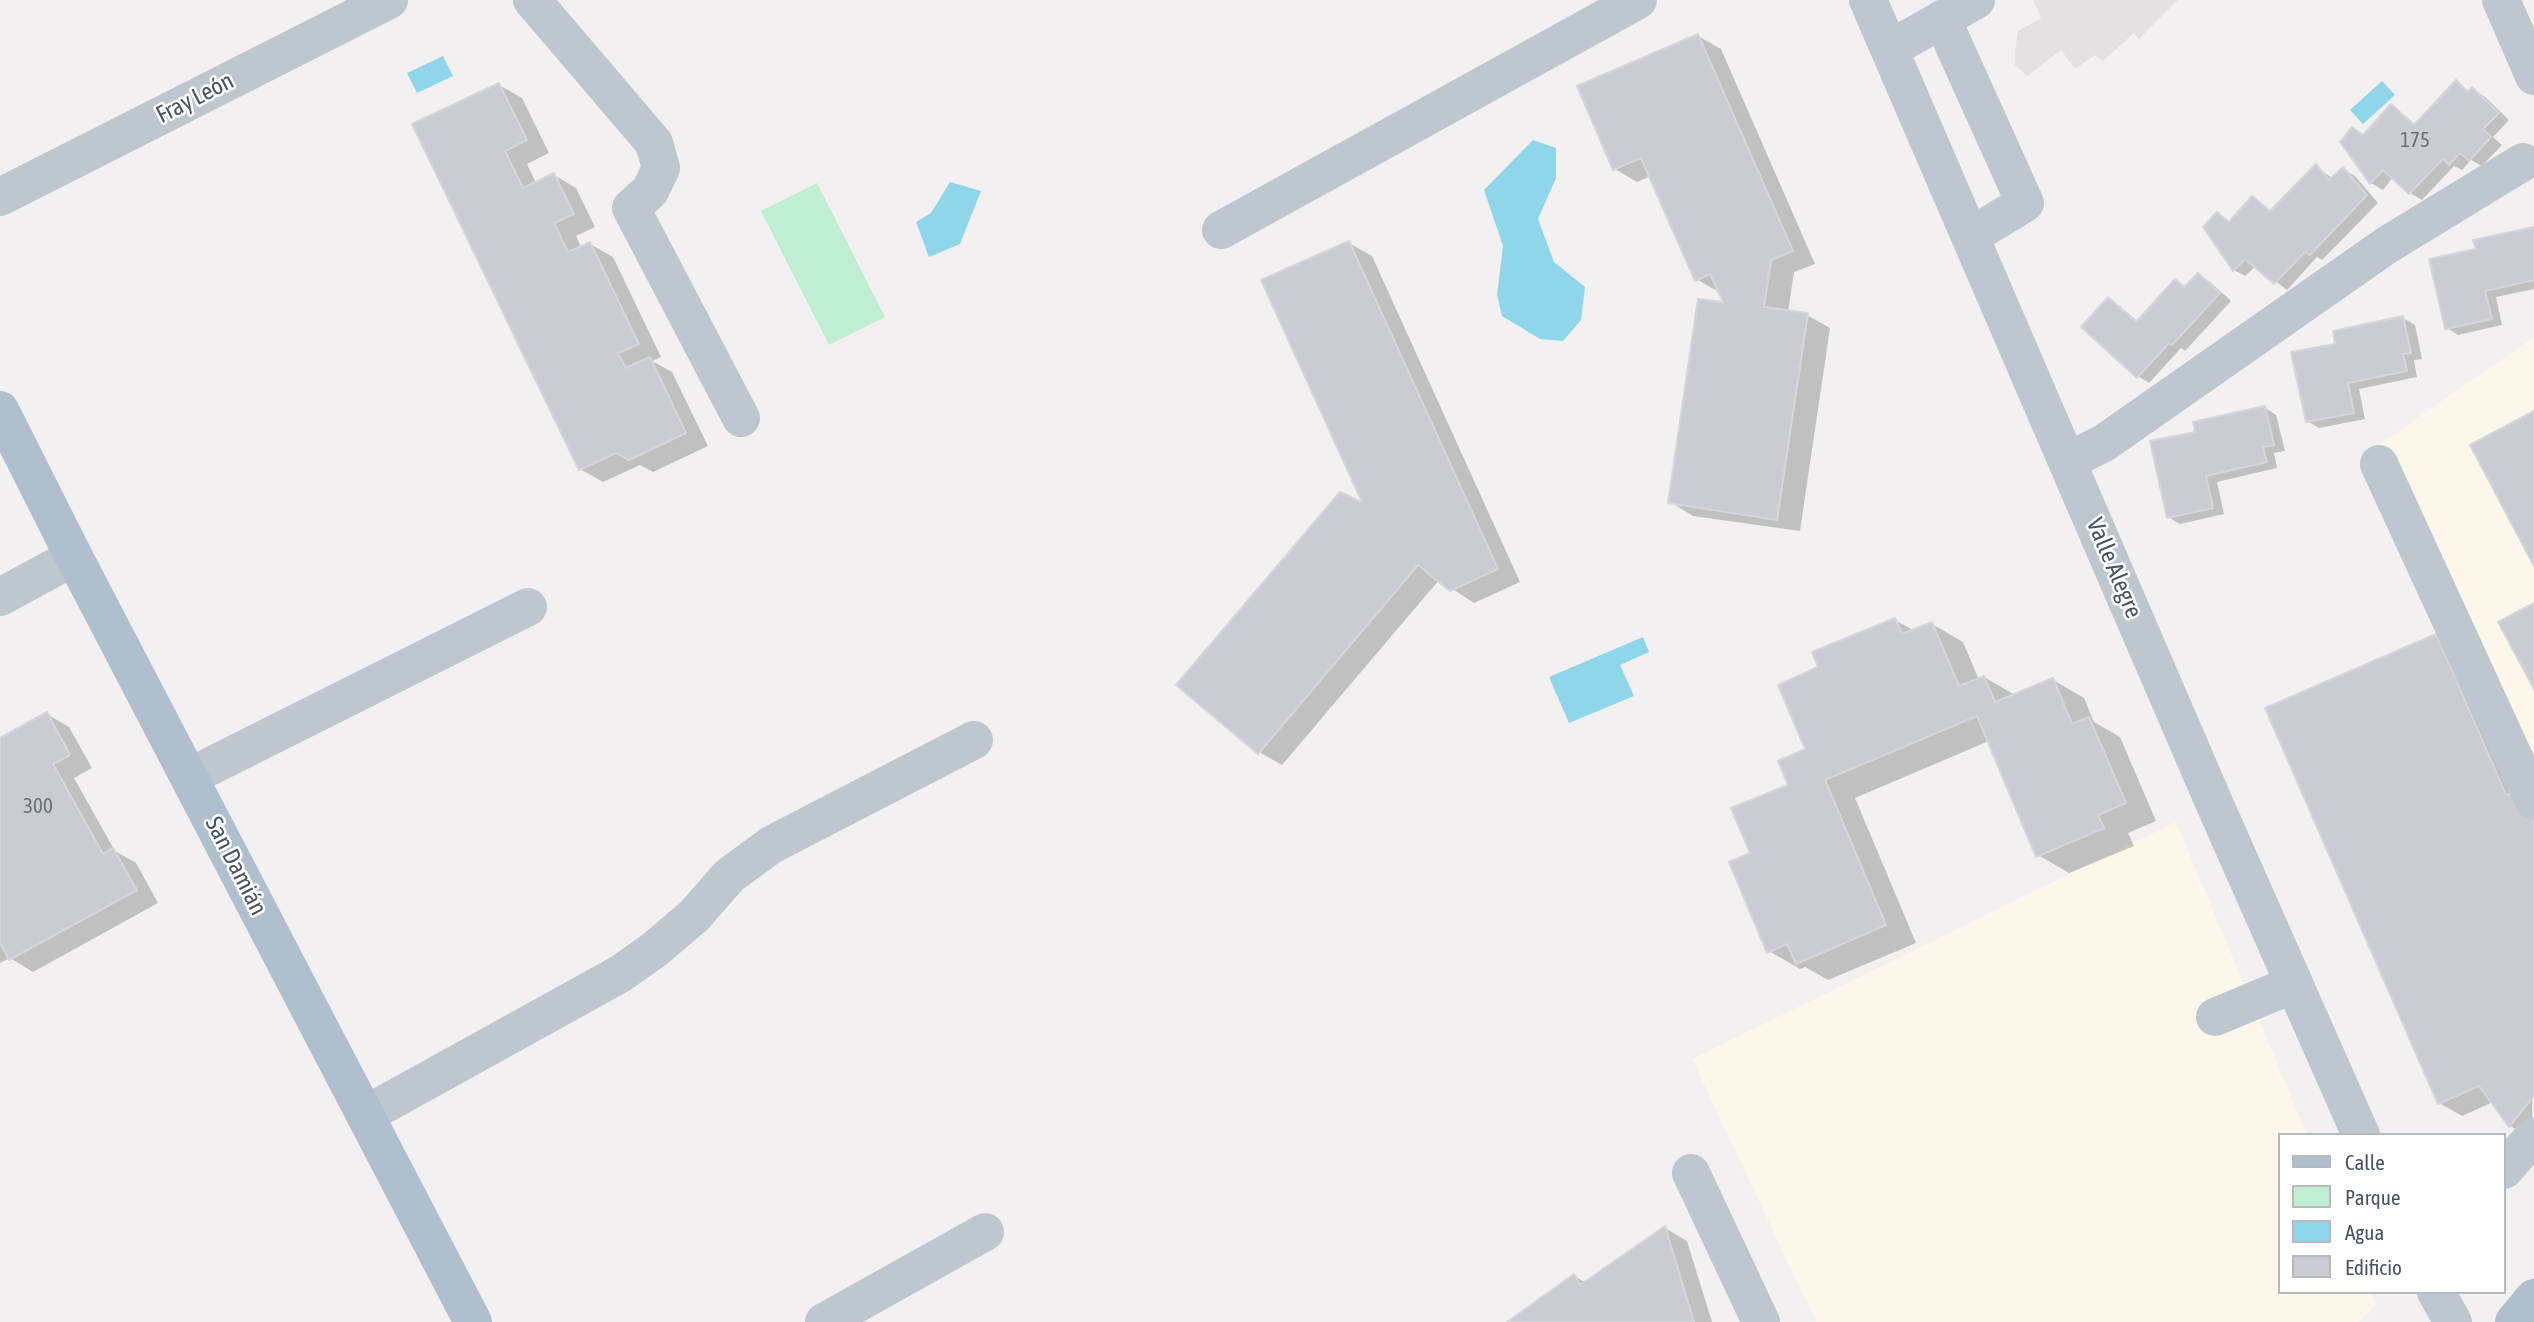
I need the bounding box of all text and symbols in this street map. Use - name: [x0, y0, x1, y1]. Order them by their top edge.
- street label: Fray León: [151, 66, 239, 130]
- house number: 175: [2400, 127, 2430, 153]
- street label: Valle Alegre: [2080, 514, 2148, 622]
- house number: 300: [23, 793, 53, 819]
- street label: San Damián: [199, 812, 273, 920]
- legend: [2278, 1133, 2506, 1294]
- text: Calle: [2345, 1150, 2385, 1174]
- text: Parque: [2345, 1185, 2400, 1209]
- text: Agua: [2345, 1220, 2384, 1244]
- text: Edificio: [2345, 1255, 2402, 1279]

